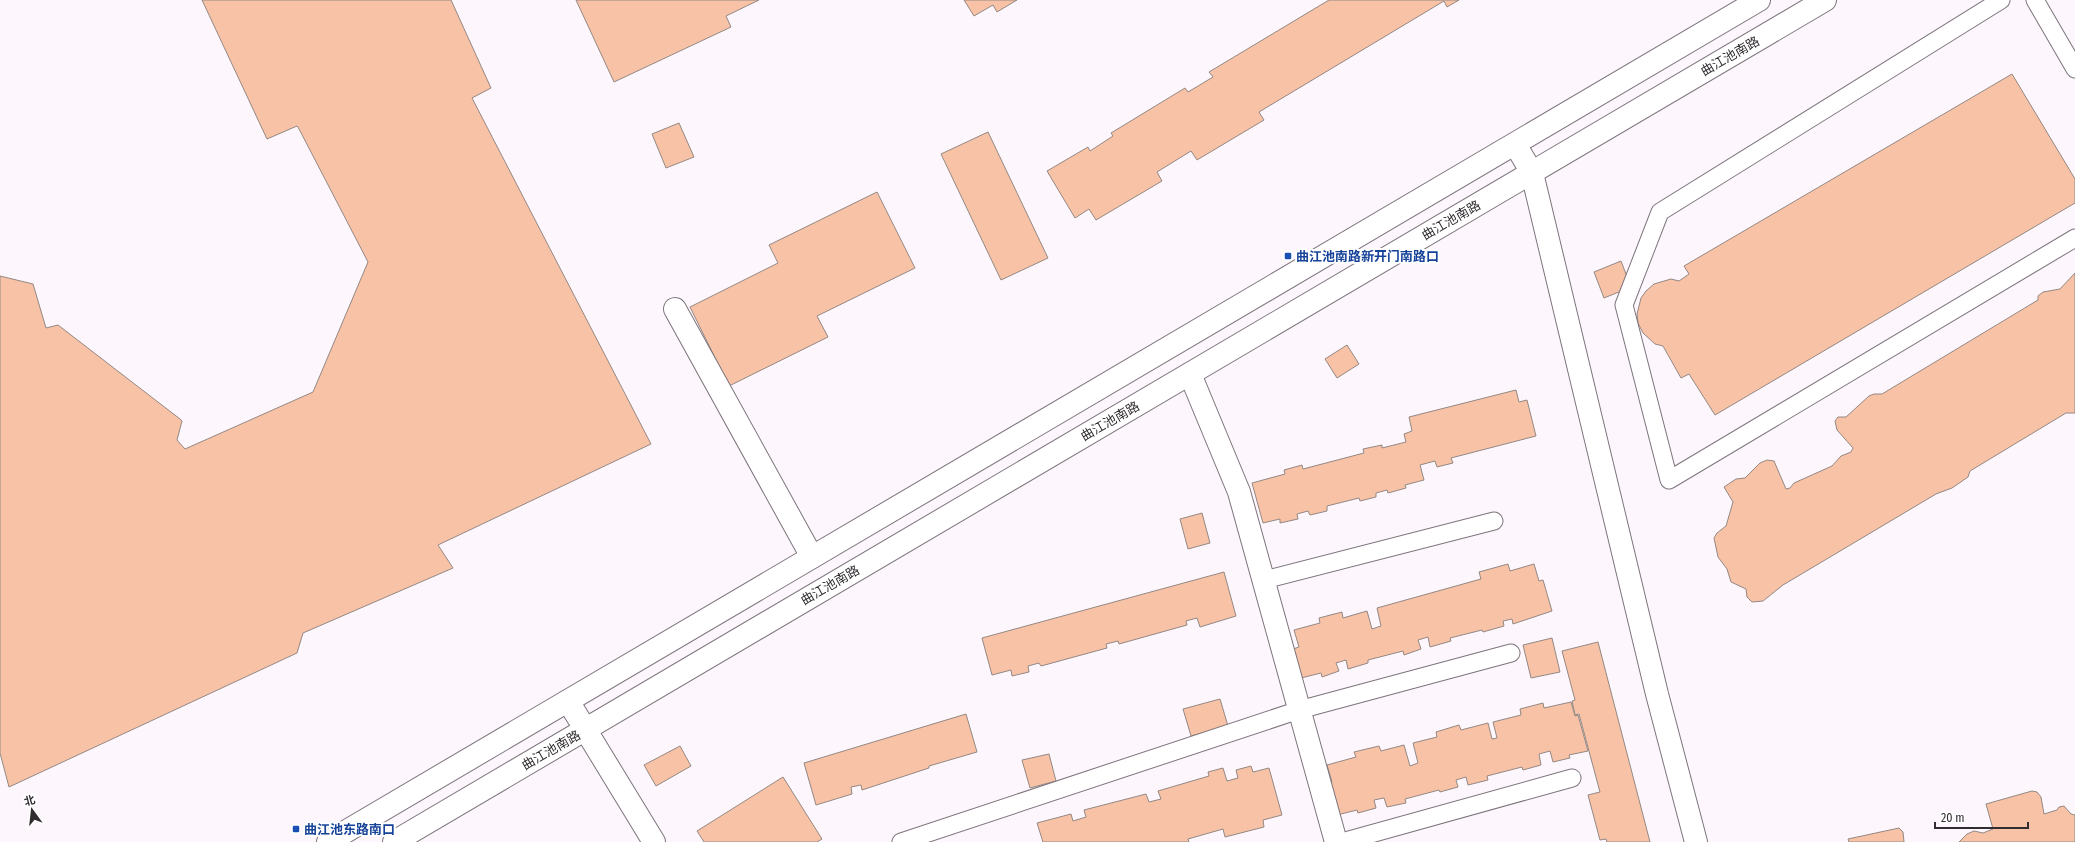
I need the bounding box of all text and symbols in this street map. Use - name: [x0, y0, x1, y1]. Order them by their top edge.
- street label: 曲江池南路: [1698, 33, 1762, 79]
- street label: 曲江池南路: [1419, 197, 1483, 243]
- place label: 曲江池南路新开门南路口: [1296, 249, 1439, 264]
- marker: 曲江池南路新开门南路口: [1283, 251, 1293, 261]
- street label: 曲江池南路: [1078, 398, 1142, 444]
- street label: 曲江池南路: [798, 562, 862, 608]
- street label: 曲江池南路: [519, 727, 583, 773]
- north arrow: [12, 790, 52, 830]
- text: 北: [23, 793, 37, 809]
- scale bar: [1935, 804, 2028, 830]
- text: 20 m: [1941, 811, 1965, 825]
- place label: 曲江池东路南口: [304, 822, 395, 837]
- marker: 曲江池东路南口: [291, 824, 301, 834]

